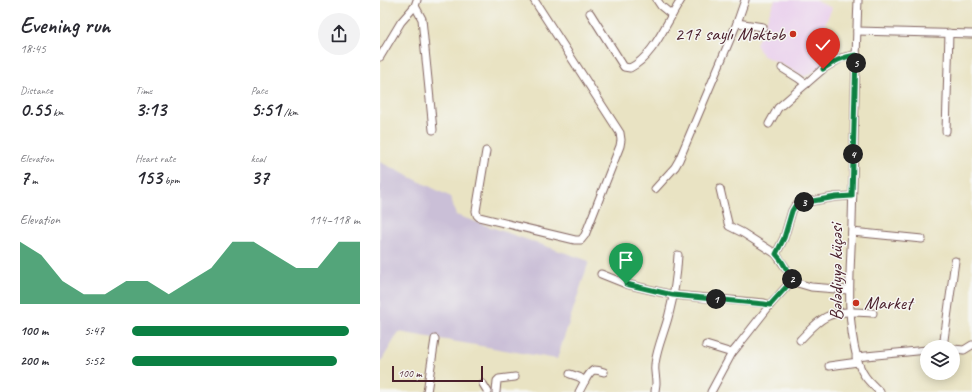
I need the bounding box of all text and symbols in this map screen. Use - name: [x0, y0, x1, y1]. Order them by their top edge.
- text: Evening run: [20, 12, 110, 40]
- button: share: [318, 13, 360, 55]
- place label: 217 saylı Məktəb: [675, 22, 787, 46]
- pin: [806, 28, 840, 69]
- marker: 217 saylı Məktəb: [788, 29, 798, 39]
- icon: check: [812, 34, 834, 56]
- text: 18:45: [20, 41, 46, 57]
- pin: 5: [846, 53, 866, 73]
- text: 5: [854, 56, 858, 70]
- text: Distance: [20, 83, 53, 97]
- text: Time: [135, 83, 152, 97]
- text: Pace: [251, 83, 268, 97]
- text: 0.55: [20, 97, 50, 122]
- text: 3:13: [135, 97, 166, 122]
- text: 5:51: [251, 97, 281, 122]
- text: km: [50, 105, 64, 119]
- text: /km: [281, 105, 298, 119]
- pin: 4: [843, 144, 863, 164]
- text: 4: [851, 147, 855, 161]
- text: Elevation: [20, 151, 54, 165]
- text: Heart rate: [135, 151, 175, 165]
- text: kcal: [251, 151, 265, 165]
- text: 7: [20, 165, 29, 190]
- text: 153: [135, 165, 162, 190]
- text: 37: [251, 165, 269, 190]
- text: m: [29, 173, 38, 187]
- text: bpm: [162, 173, 180, 187]
- pin: 3: [794, 192, 814, 212]
- text: 3: [802, 195, 806, 209]
- text: Elevation: [20, 212, 60, 228]
- text: 114–118 m: [309, 212, 360, 228]
- street label: Bələdiyyə küçəsi: [824, 221, 848, 321]
- pin: [609, 243, 643, 284]
- icon: arrive: [615, 249, 637, 271]
- pin: 2: [782, 269, 802, 289]
- text: 2: [790, 272, 794, 286]
- pin: 1: [706, 289, 726, 309]
- place label: Market: [864, 291, 915, 315]
- text: 1: [714, 292, 718, 306]
- marker: Market: [851, 298, 861, 308]
- text: 100 m: [20, 323, 48, 339]
- text: 5:47: [84, 323, 104, 339]
- map controls: [920, 340, 960, 380]
- button: layers: [920, 340, 960, 380]
- text: 200 m: [20, 353, 48, 369]
- text: 5:52: [84, 353, 104, 369]
- scale bar: [392, 364, 483, 383]
- text: 100 m: [398, 366, 422, 380]

